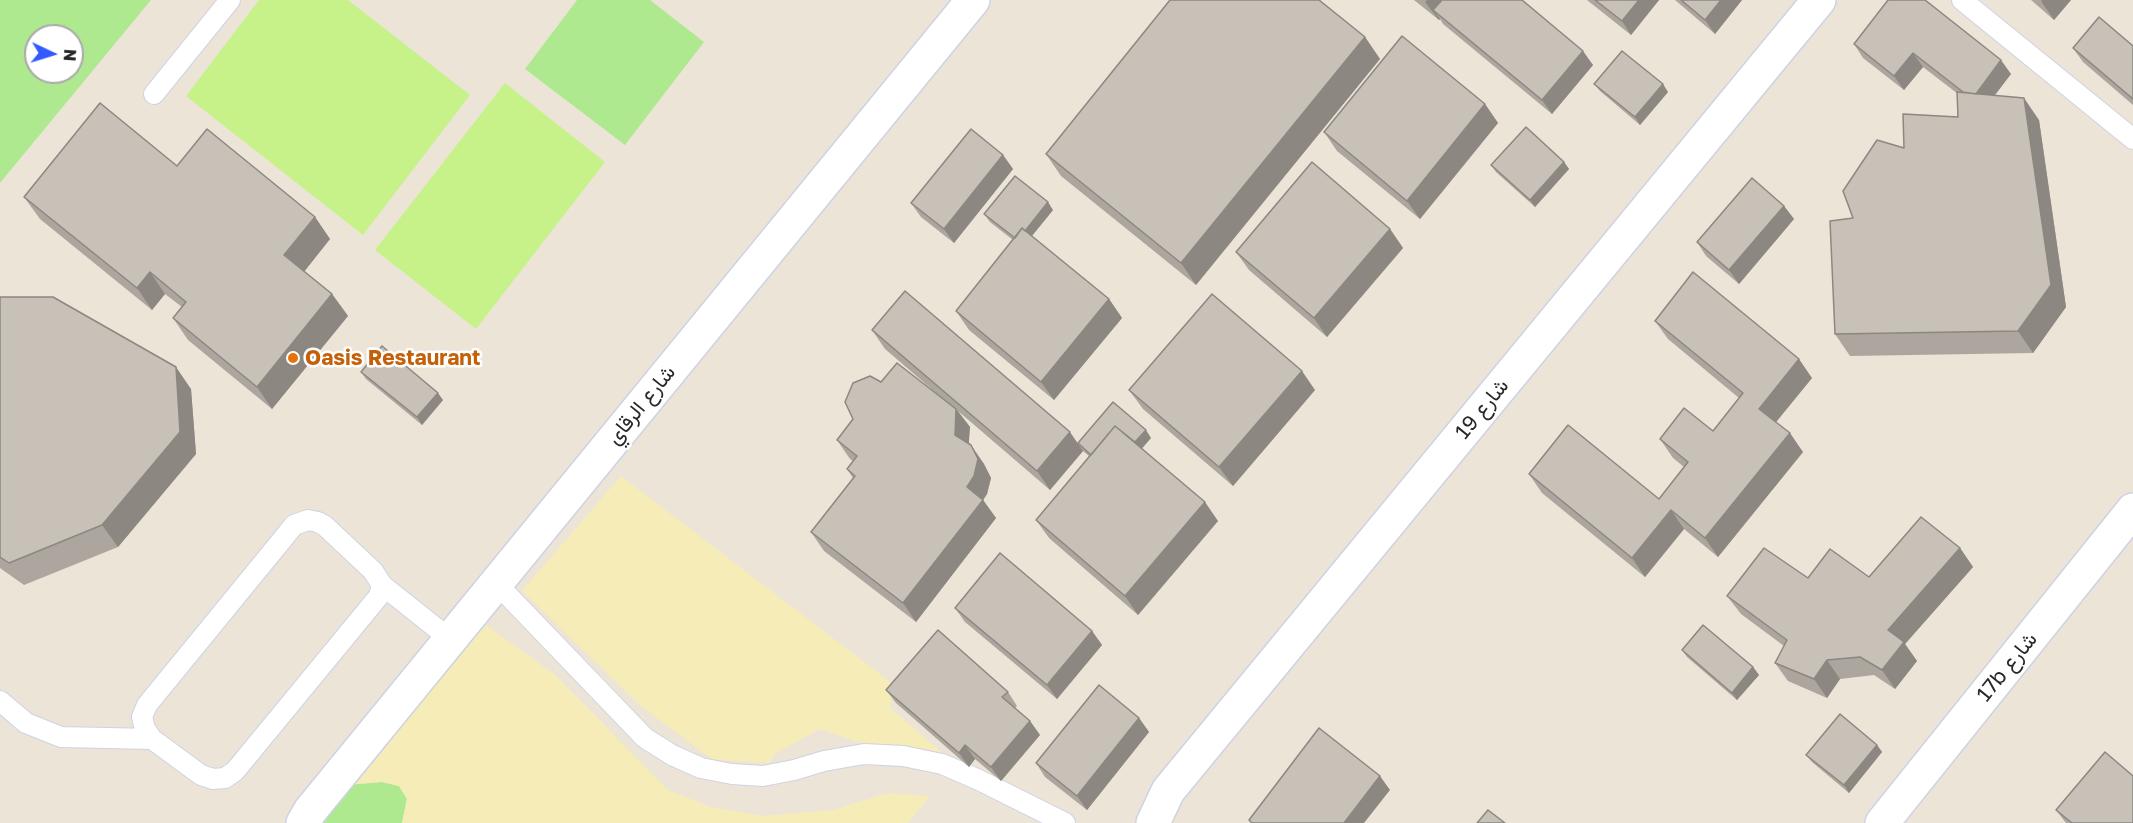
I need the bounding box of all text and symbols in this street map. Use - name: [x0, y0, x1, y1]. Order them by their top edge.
- north arrow: [24, 24, 84, 84]
- text: N: [60, 48, 80, 62]
- place label: Oasis Restaurant: [305, 345, 480, 371]
- marker: Oasis Restaurant: [286, 351, 300, 365]
- street label: شارع الرقاي: [601, 360, 681, 450]
- street label: شارع 19: [1450, 374, 1514, 444]
- street label: 17b شارع: [1971, 627, 2043, 707]

